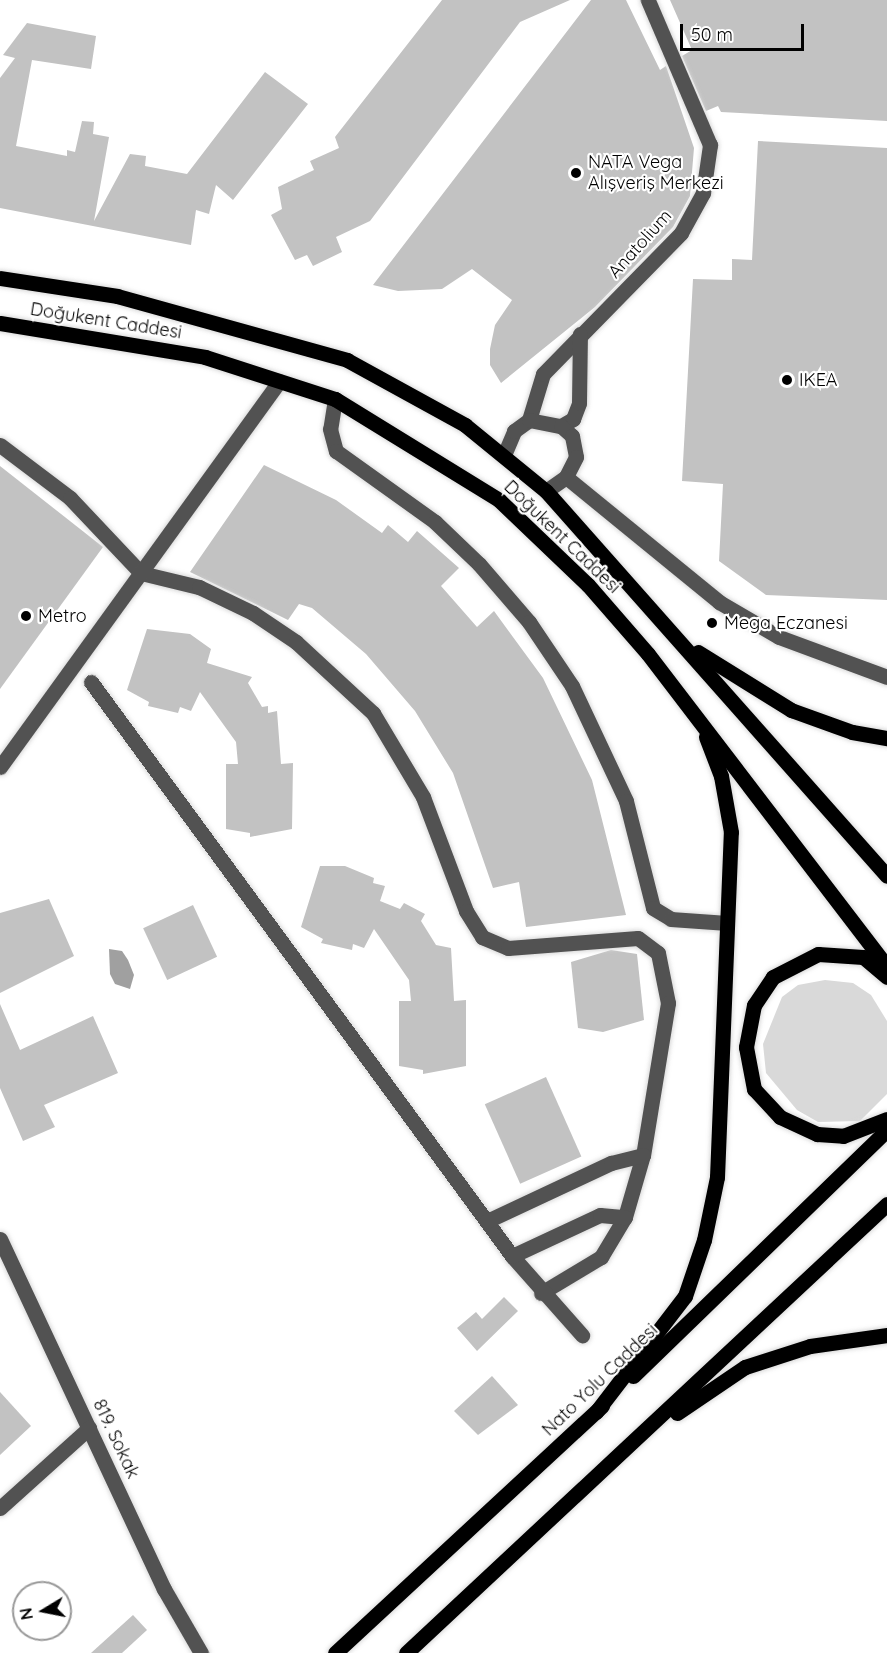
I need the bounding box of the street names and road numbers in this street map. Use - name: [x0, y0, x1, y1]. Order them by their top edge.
- street label: Anatolium: [604, 205, 676, 283]
- street label: Doğukent Caddesi: [29, 298, 183, 344]
- street label: Doğukent Caddesi: [499, 476, 625, 598]
- street label: Nato Yolu Caddesi: [538, 1319, 662, 1441]
- street label: 819. Sokak: [88, 1396, 144, 1482]

